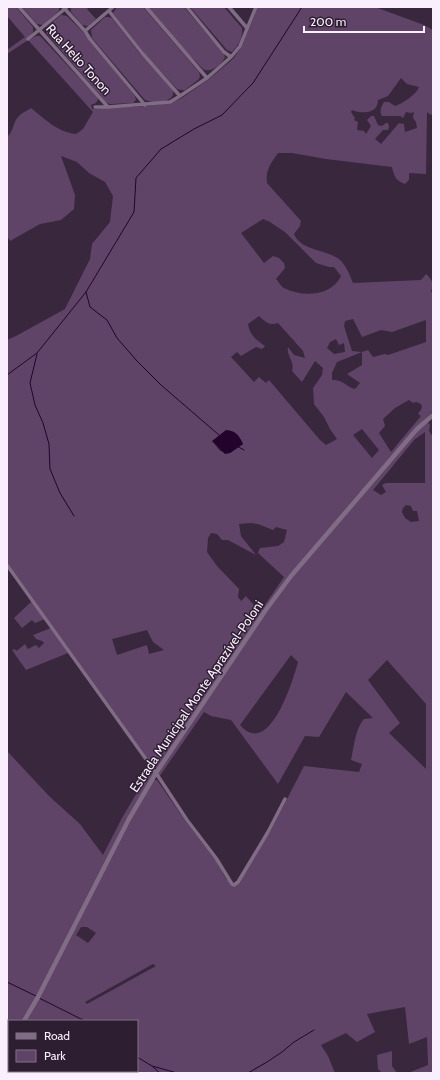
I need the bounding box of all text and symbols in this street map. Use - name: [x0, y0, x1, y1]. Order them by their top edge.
- scale bar: [304, 8, 424, 34]
- text: 200 m: [310, 14, 346, 29]
- street label: Rua Helio Tonon: [43, 20, 115, 98]
- street label: Estrada Municipal Monte Aprazível-Poloni: [126, 597, 266, 795]
- legend: [8, 1020, 138, 1072]
- text: Road: [44, 1028, 70, 1043]
- text: Park: [44, 1048, 66, 1063]

